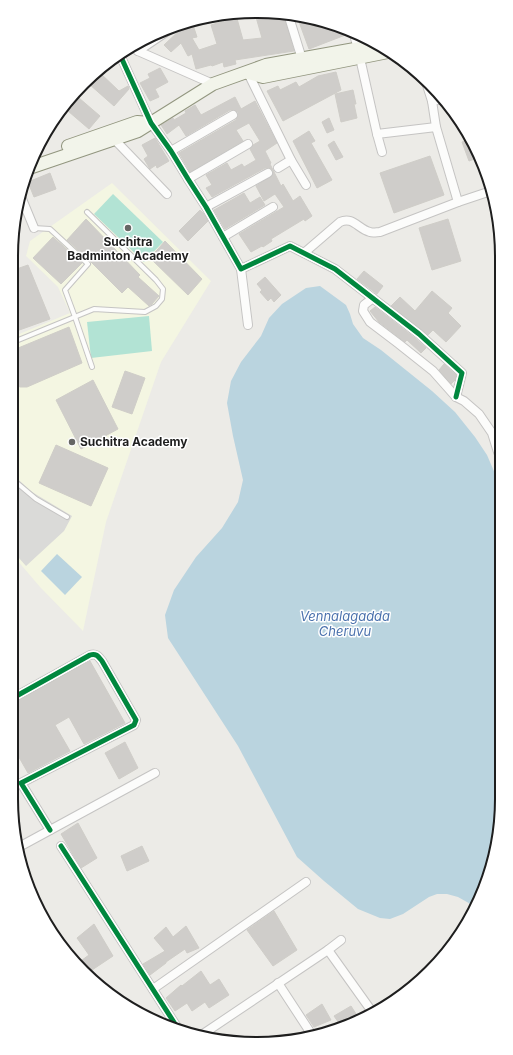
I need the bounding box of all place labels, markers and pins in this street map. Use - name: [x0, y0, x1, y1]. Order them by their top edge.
- marker: Suchitra Badminton Academy: [123, 223, 133, 233]
- place label: Suchitra Badminton Academy: [67, 234, 190, 263]
- place label: Suchitra Academy: [80, 434, 188, 449]
- marker: Suchitra Academy: [67, 437, 77, 447]

